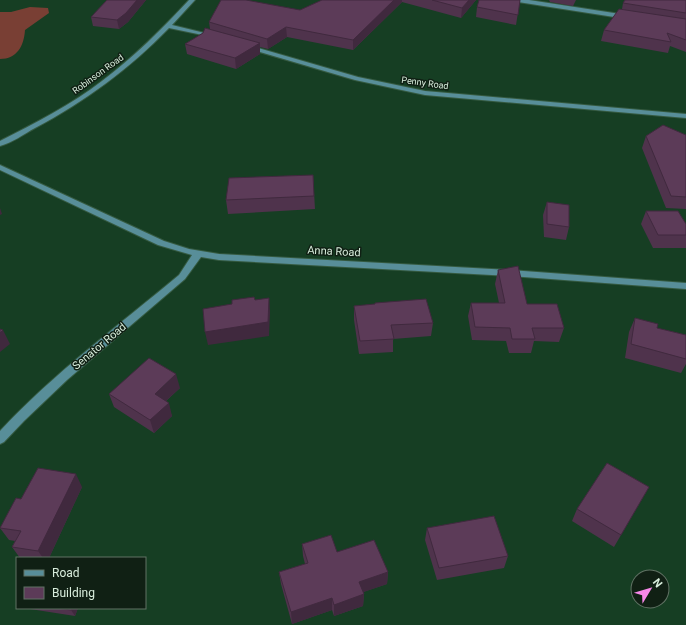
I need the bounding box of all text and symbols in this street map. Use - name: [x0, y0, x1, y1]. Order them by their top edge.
- street label: Robinson Road: [71, 52, 125, 96]
- street label: Penny Road: [401, 75, 449, 91]
- street label: Anna Road: [307, 244, 361, 259]
- street label: Senator Road: [70, 320, 129, 373]
- legend: [16, 557, 146, 609]
- text: Road: [52, 566, 80, 580]
- north arrow: [630, 569, 670, 609]
- text: N: [650, 576, 665, 590]
- text: Building: [52, 586, 95, 600]

